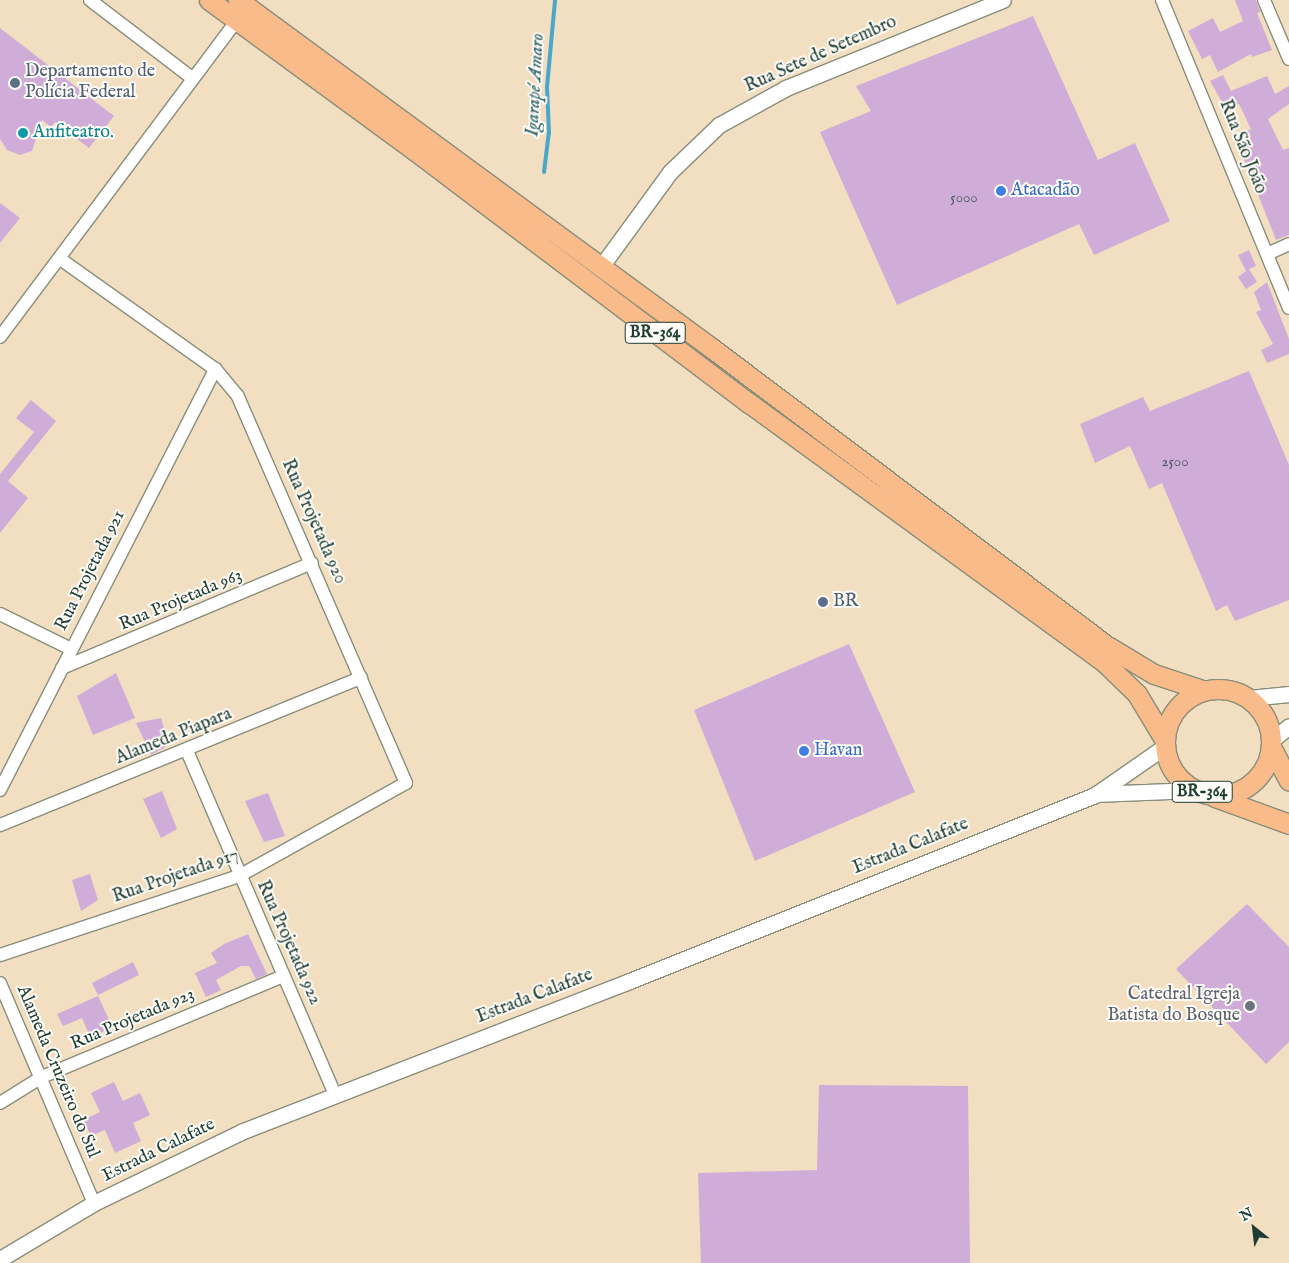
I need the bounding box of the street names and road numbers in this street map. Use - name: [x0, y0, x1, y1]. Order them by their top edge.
- street label: Rua Sete de Setembro: [742, 12, 900, 98]
- street label: Rua São João: [1213, 97, 1271, 197]
- road number: BR-364: [624, 319, 686, 346]
- street label: Rua Projetada 920: [276, 456, 350, 588]
- street label: Rua Projetada 921: [51, 507, 131, 635]
- street label: Rua Projetada 963: [116, 565, 246, 637]
- street label: Alameda Piapara: [113, 704, 235, 770]
- road number: BR-364: [1171, 779, 1233, 806]
- street label: Estrada Calafate: [850, 814, 972, 880]
- street label: Rua Projetada 917: [110, 845, 242, 909]
- street label: Rua Projetada 922: [251, 877, 325, 1009]
- street label: Estrada Calafate: [474, 965, 596, 1029]
- street label: Alameda Cruzeiro do Sul: [11, 982, 103, 1162]
- street label: Rua Projetada 923: [68, 984, 198, 1056]
- street label: Estrada Calafate: [99, 1114, 219, 1188]

